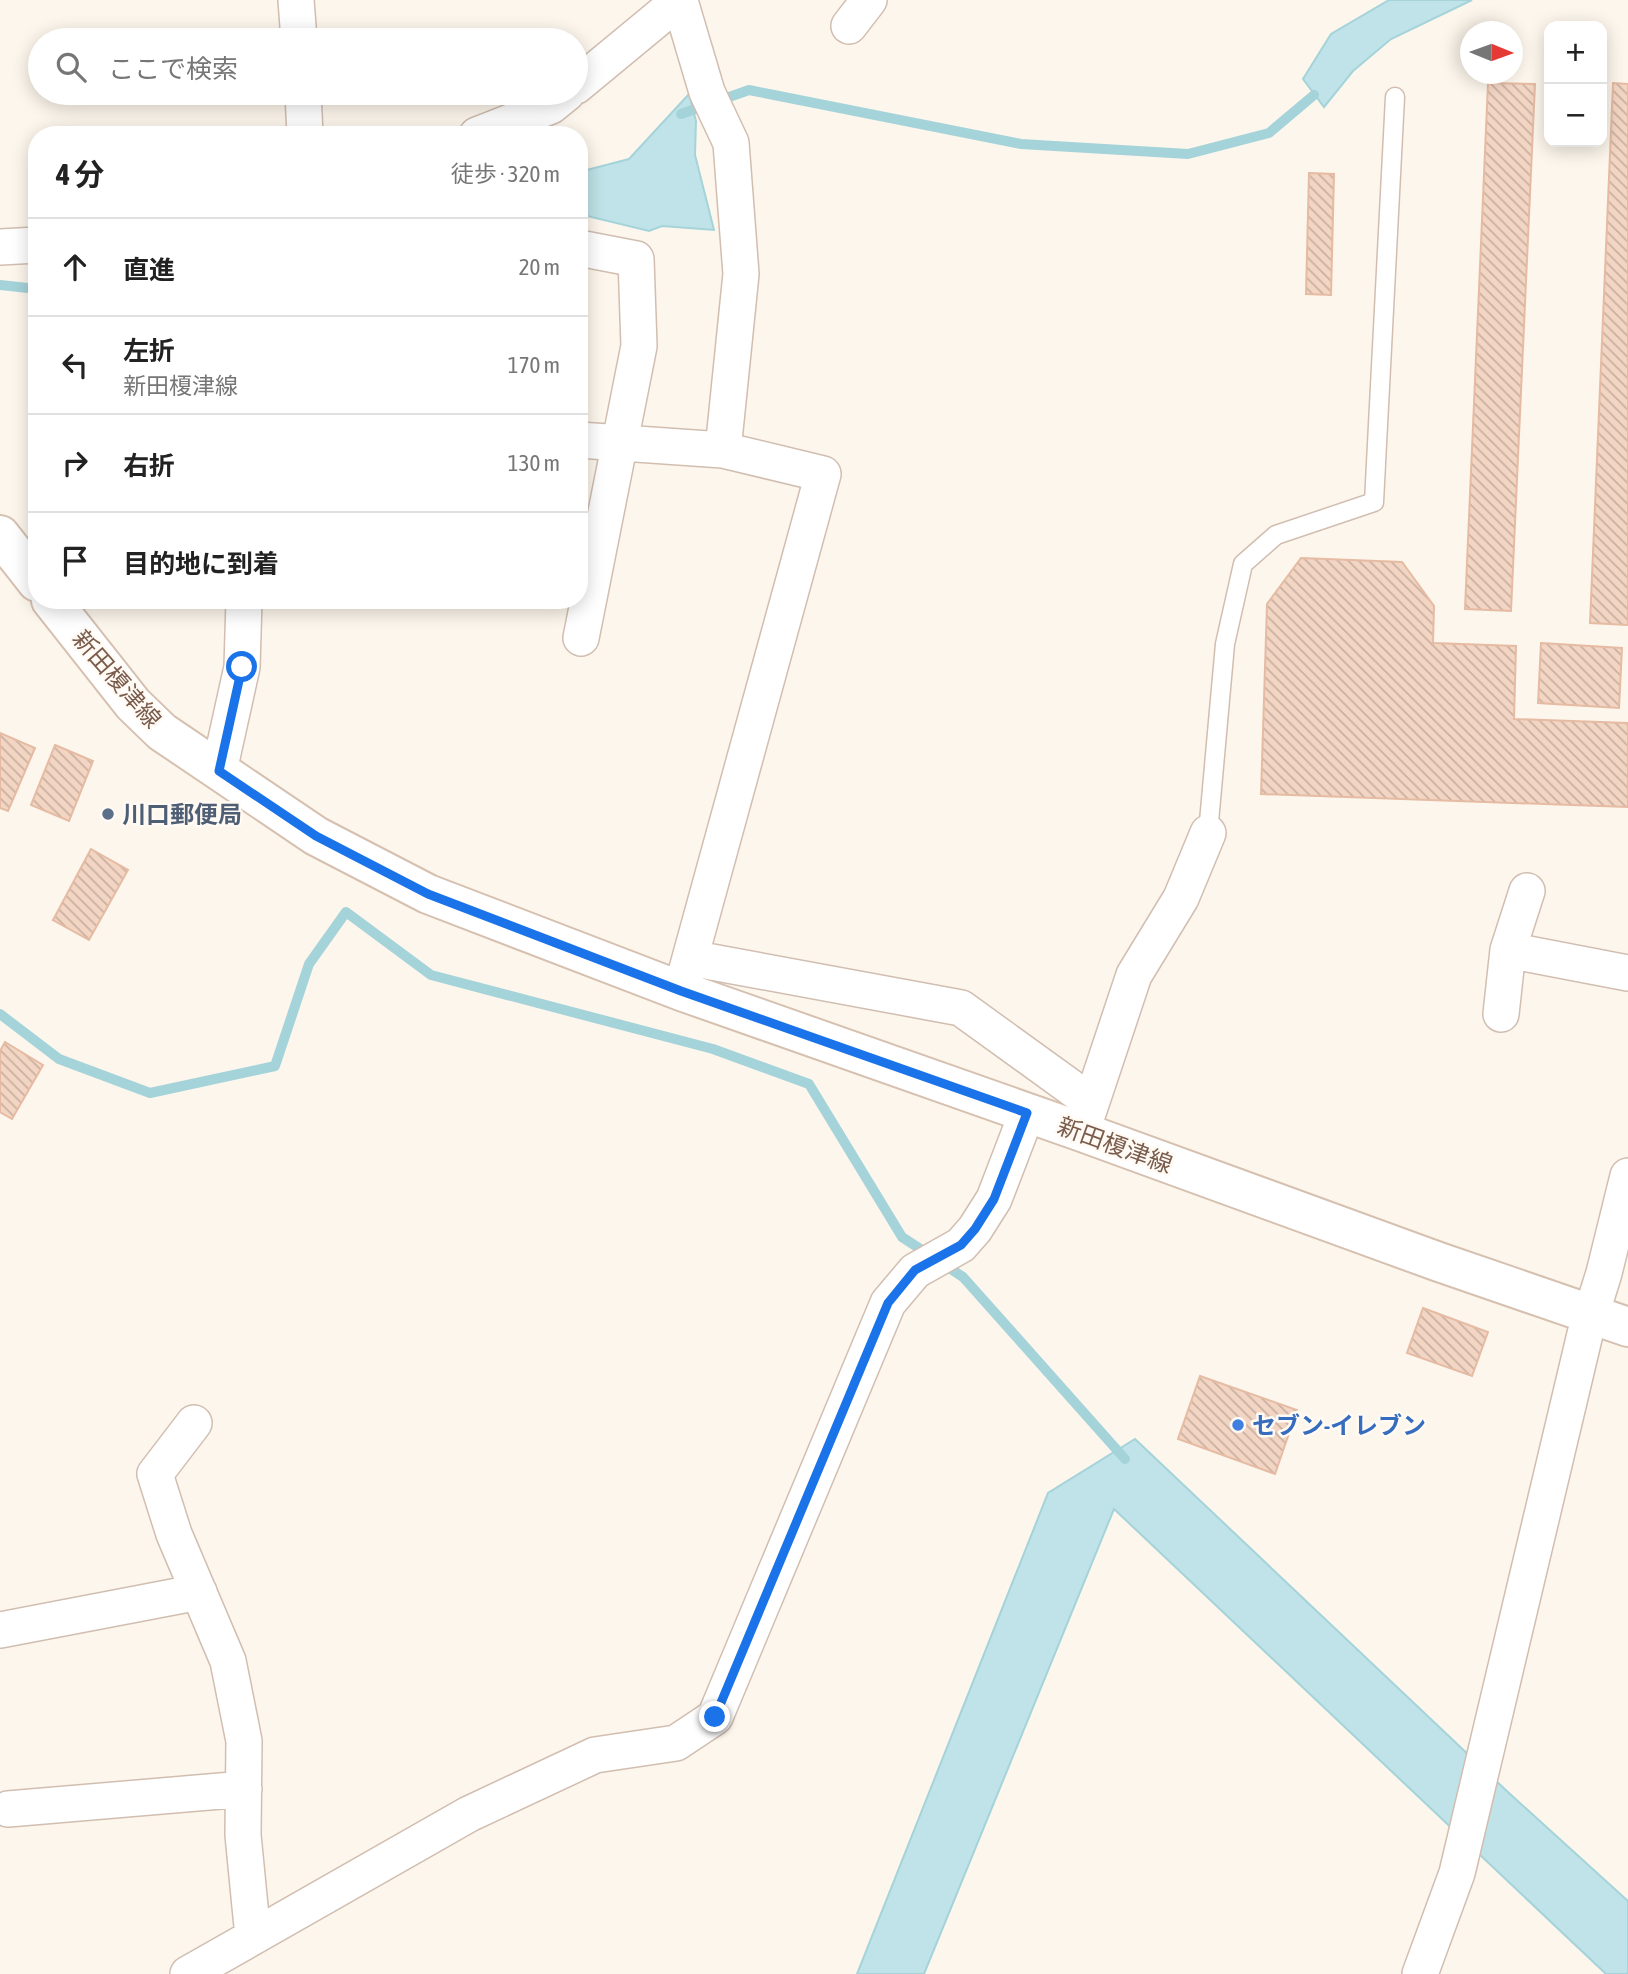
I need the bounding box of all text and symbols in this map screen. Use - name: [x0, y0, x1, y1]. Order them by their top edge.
- north arrow: [1460, 21, 1523, 84]
- map controls: [1544, 21, 1607, 147]
- button: +: [1544, 21, 1607, 84]
- search box: [28, 28, 588, 105]
- icon: search: [52, 48, 90, 86]
- text: ここで検索: [108, 54, 238, 84]
- button: −: [1544, 84, 1607, 147]
- text: 4 分: [56, 157, 104, 191]
- text: 徒歩 · 320 m: [451, 161, 560, 187]
- icon: ahead: [56, 248, 94, 286]
- text: 20 m: [519, 254, 560, 280]
- text: 直進: [123, 255, 175, 285]
- text: 左折: [123, 336, 175, 366]
- icon: left: [56, 346, 94, 384]
- text: 170 m: [508, 352, 560, 378]
- text: 新田榎津線: [123, 373, 238, 399]
- icon: right: [56, 444, 94, 482]
- text: 130 m: [508, 450, 560, 476]
- text: 右折: [123, 451, 175, 481]
- icon: arrive: [56, 542, 94, 580]
- text: 目的地に到着: [123, 549, 279, 579]
- street label: 新田榎津線: [67, 625, 167, 733]
- route start: [226, 651, 257, 682]
- place label: 川口郵便局: [122, 801, 242, 828]
- marker: 川口郵便局: [100, 806, 116, 822]
- street label: 新田榎津線: [1054, 1112, 1176, 1178]
- place label: セブン-イレブン: [1252, 1412, 1426, 1439]
- marker: セブン-イレブン: [1230, 1417, 1246, 1433]
- route end: [699, 1701, 730, 1732]

